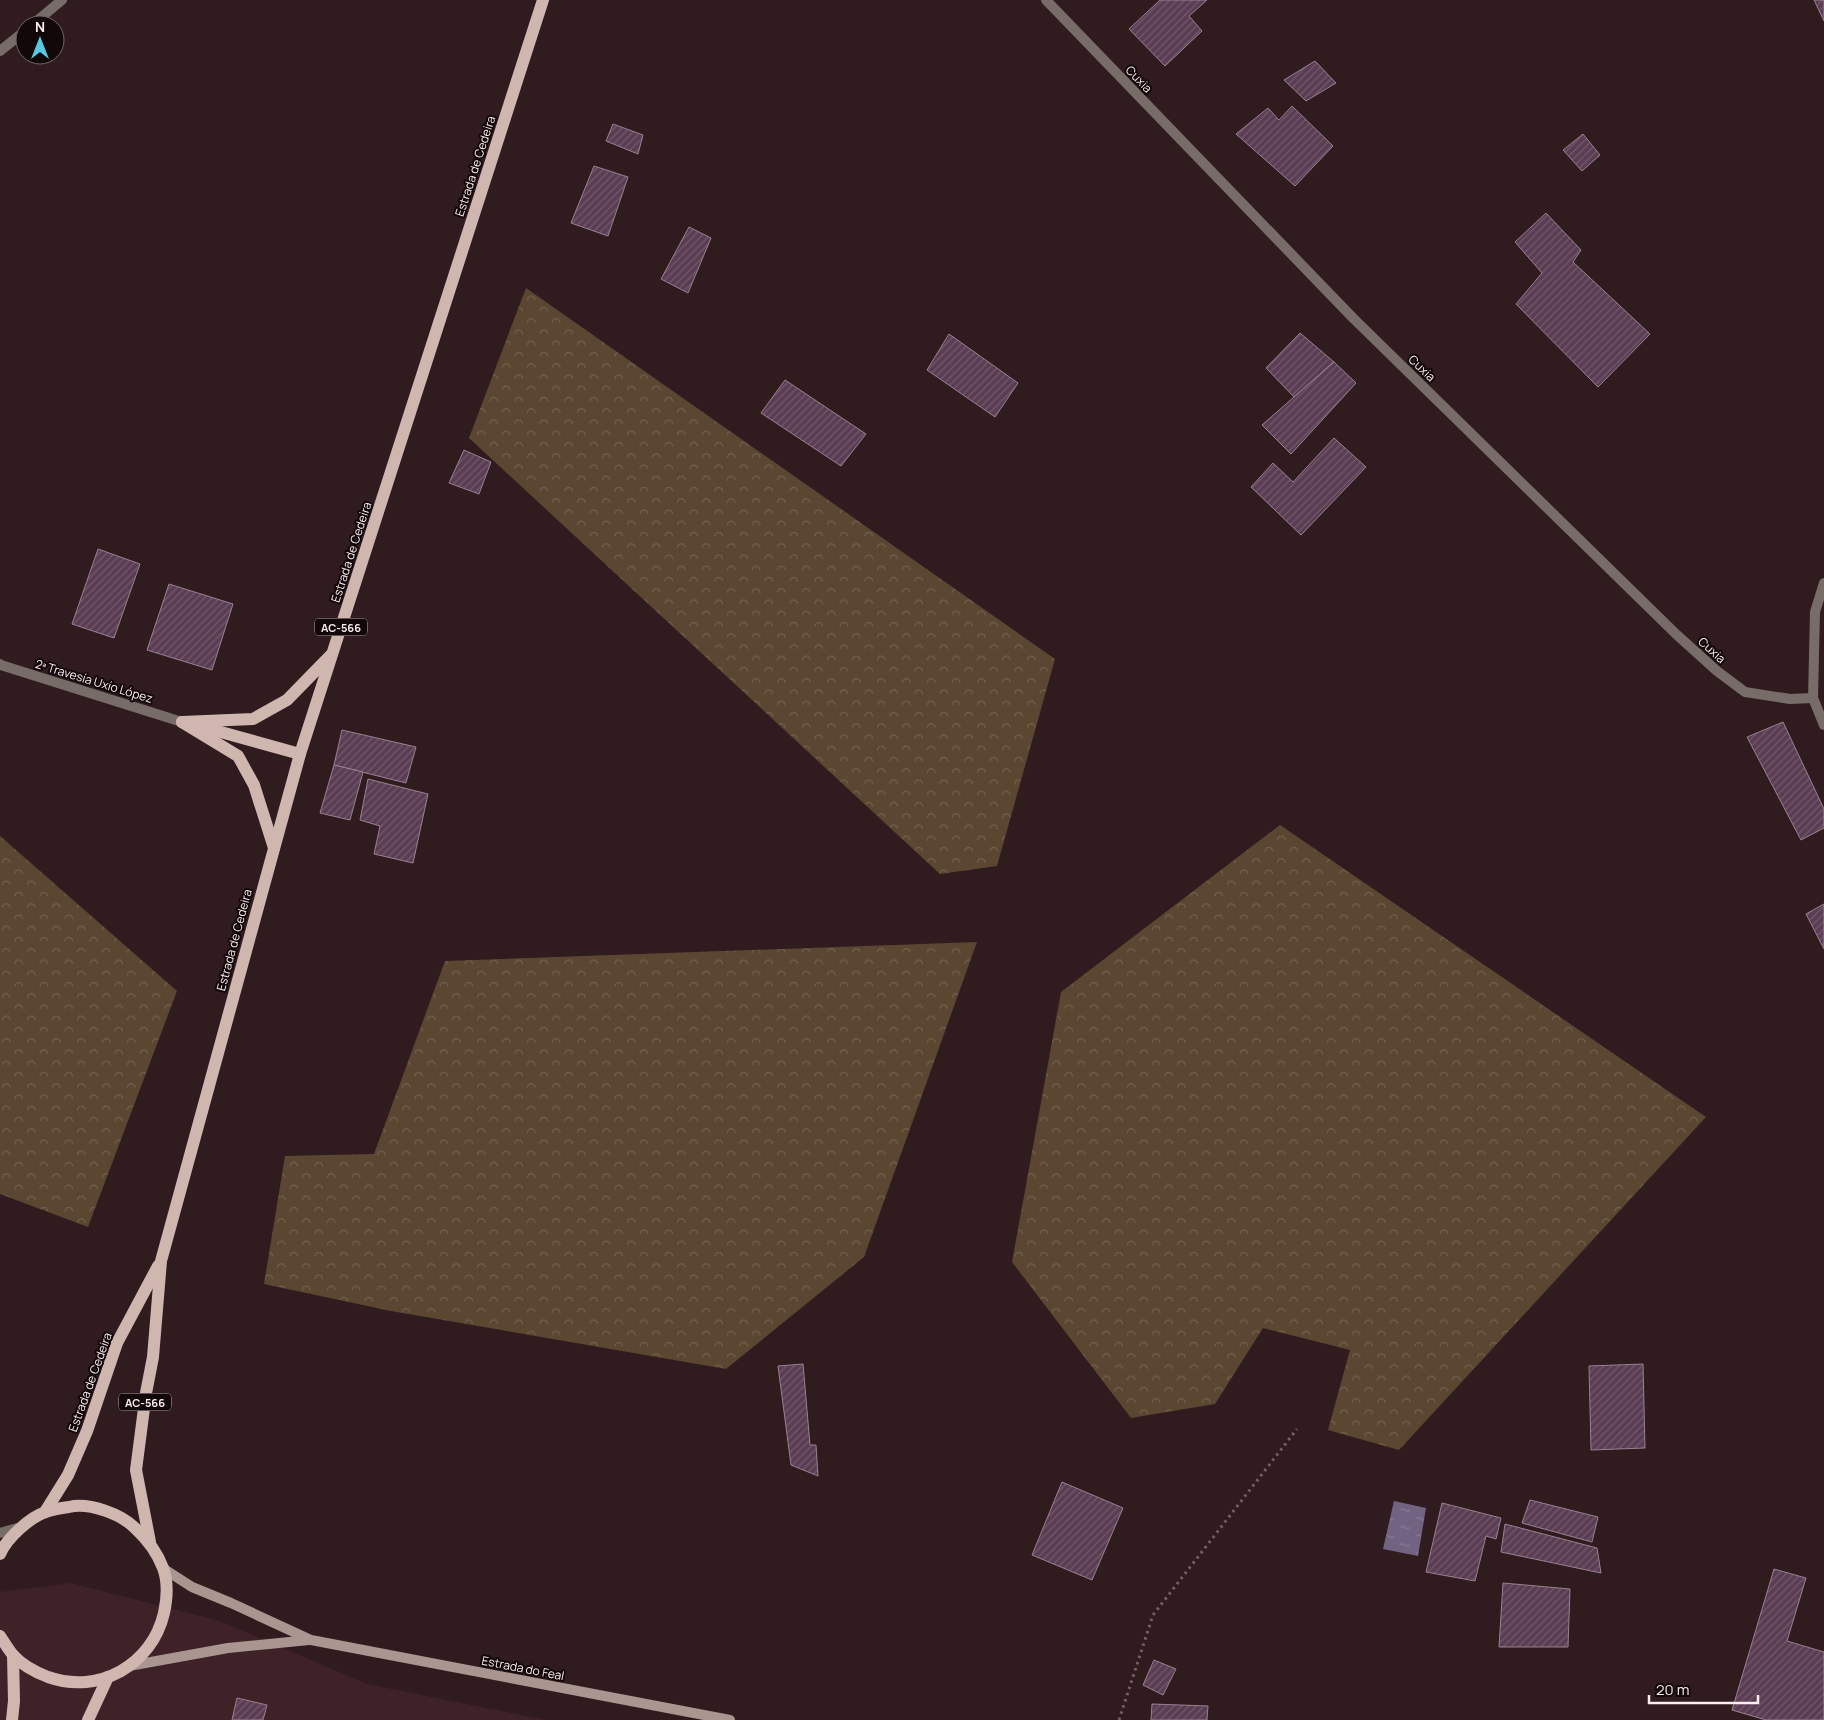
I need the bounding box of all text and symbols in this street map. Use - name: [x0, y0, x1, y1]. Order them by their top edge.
- north arrow: [15, 15, 65, 65]
- text: N: [35, 17, 45, 36]
- street label: Cuxia: [1122, 62, 1156, 96]
- street label: Estrada de Cedeira: [451, 114, 499, 218]
- street label: Cuxia: [1405, 351, 1439, 385]
- street label: Estrada de Cedeira: [327, 500, 375, 604]
- road number: AC-566: [315, 618, 367, 636]
- street label: Cuxia: [1695, 633, 1729, 667]
- street label: 2ª Travesía Uxío López: [33, 655, 155, 707]
- street label: Estrada de Cedeira: [212, 887, 256, 993]
- street label: Estrada de Cedeira: [64, 1330, 116, 1434]
- road number: AC-566: [119, 1394, 171, 1410]
- street label: Estrada do Feal: [480, 1652, 566, 1684]
- scale bar: [1649, 1672, 1758, 1704]
- text: 20 m: [1656, 1679, 1689, 1700]

